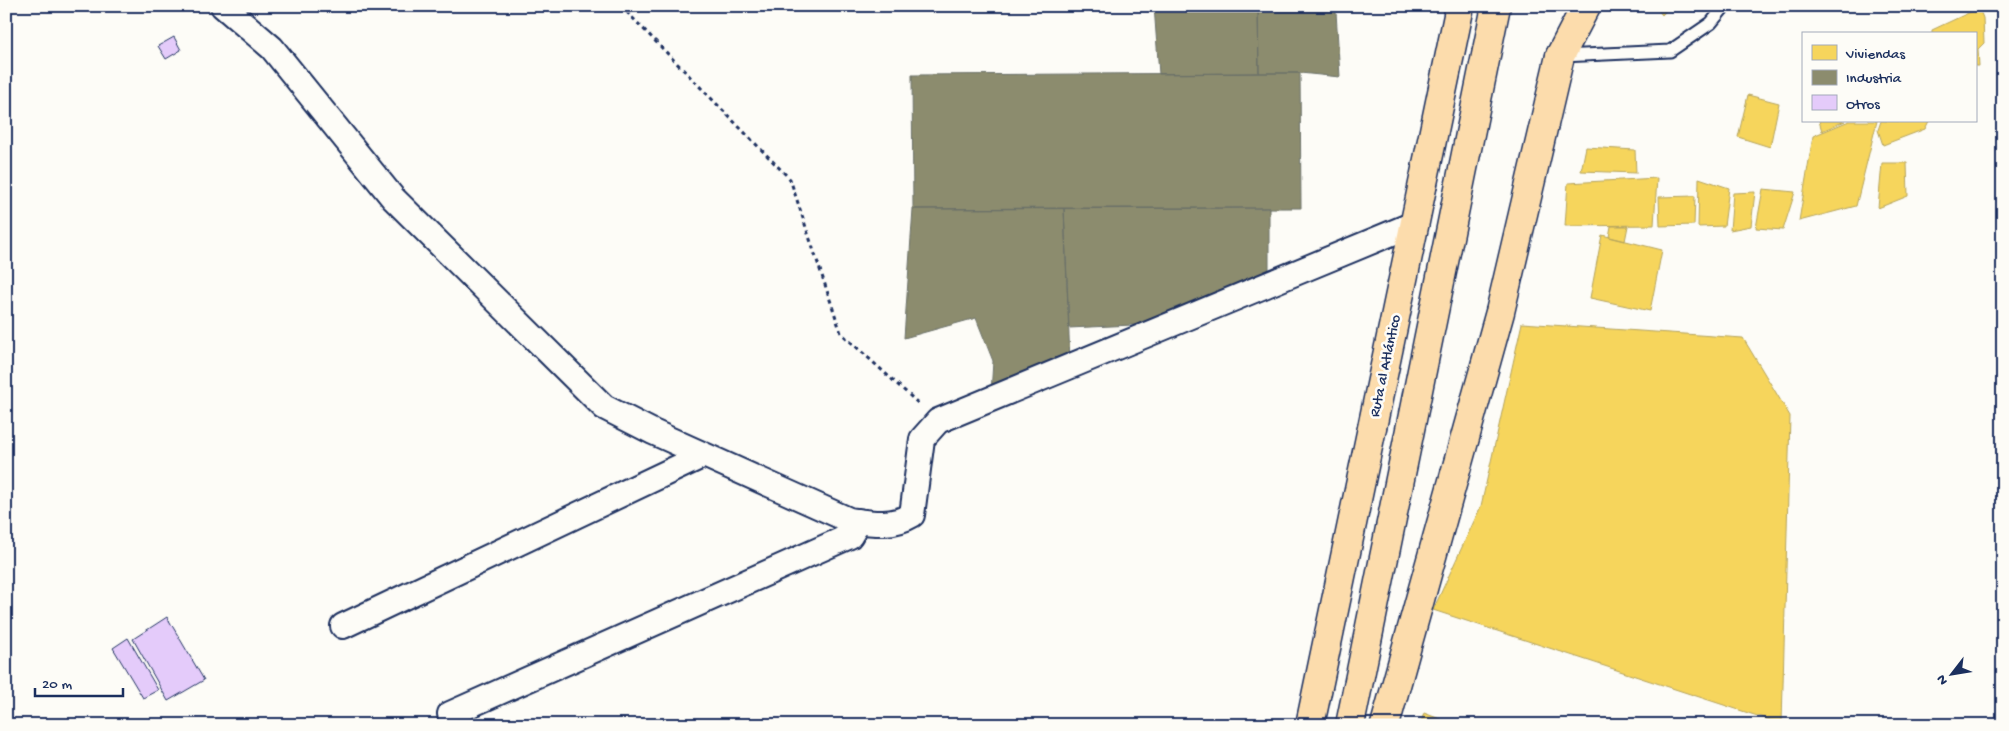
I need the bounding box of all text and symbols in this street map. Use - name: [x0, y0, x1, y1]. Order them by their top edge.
- legend: [1802, 32, 1976, 122]
- text: Viviendas: [1845, 46, 1905, 64]
- text: Industria: [1846, 70, 1902, 88]
- text: Otros: [1846, 96, 1880, 114]
- street label: Ruta al Atlántico: [1366, 313, 1406, 419]
- north arrow: [1926, 648, 1976, 698]
- scale bar: [35, 666, 122, 698]
- text: N: [1933, 671, 1953, 688]
- text: 20 m: [42, 676, 72, 694]

